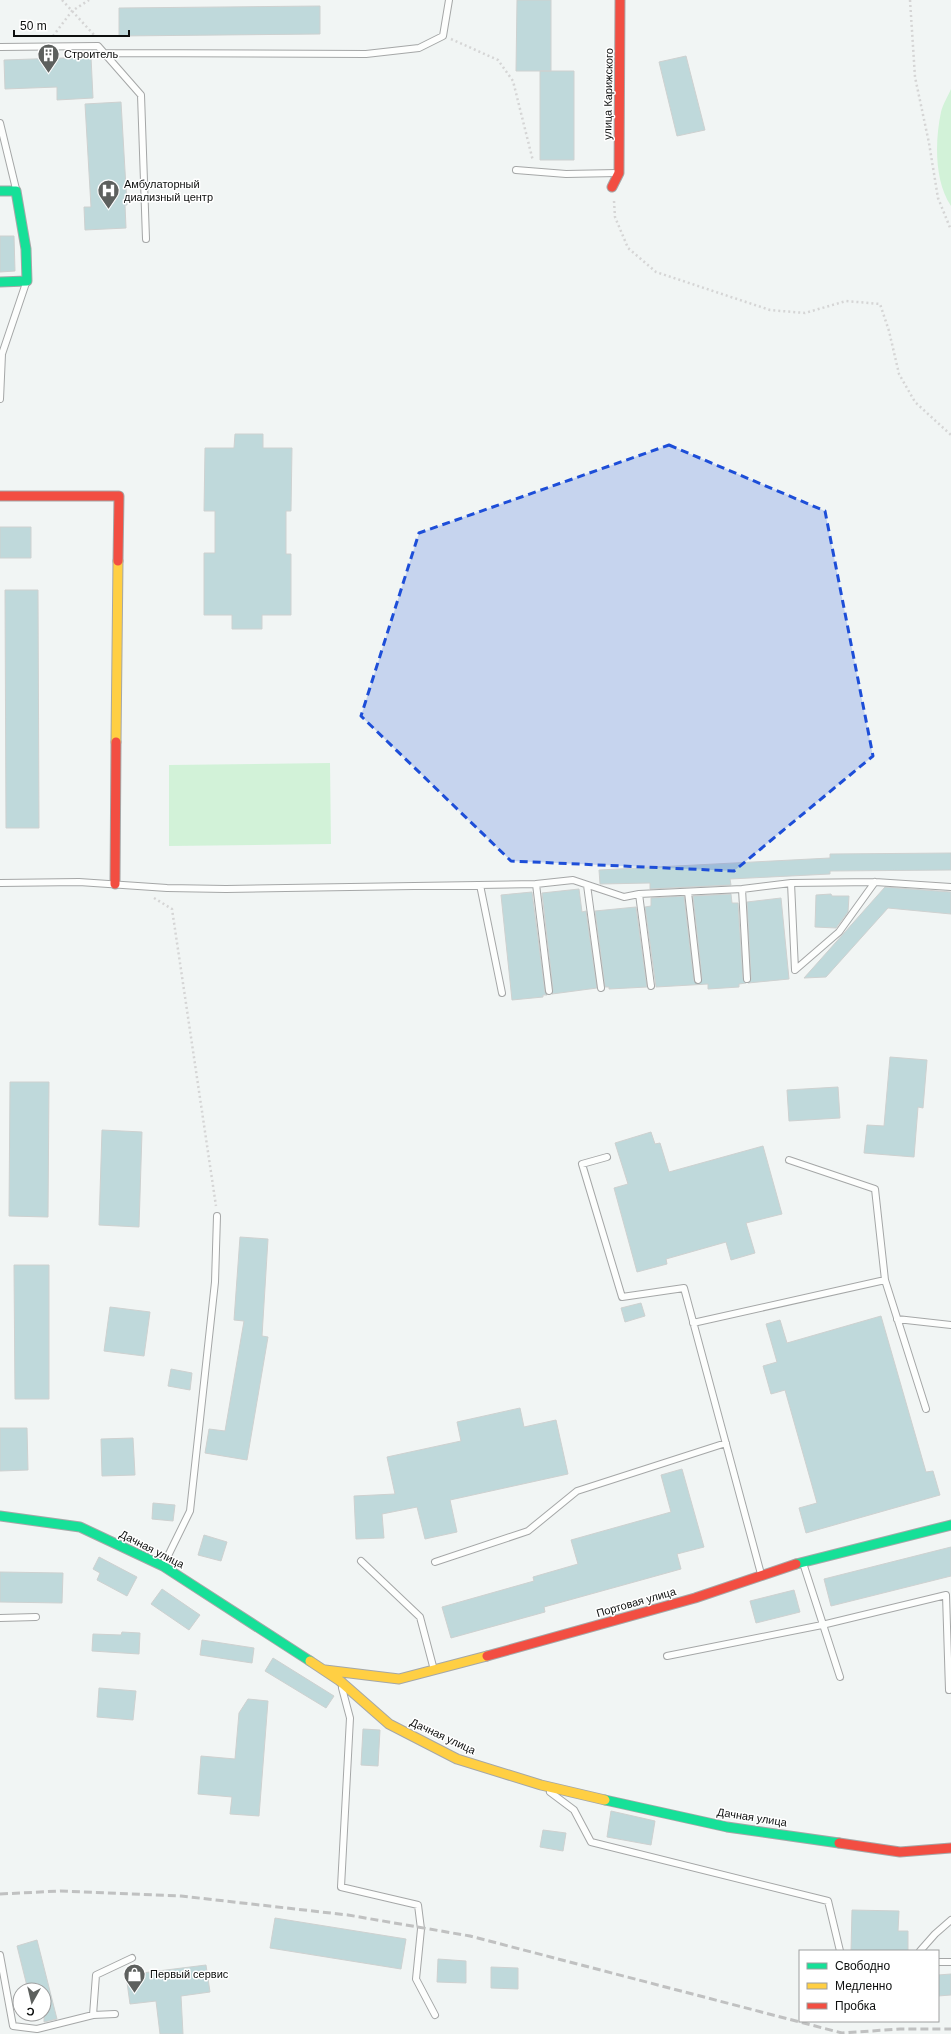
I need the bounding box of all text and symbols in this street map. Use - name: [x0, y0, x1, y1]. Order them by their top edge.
- scale bar: [14, 12, 129, 38]
- text: 50 m: [20, 19, 47, 33]
- building icon: Строитель: [35, 41, 61, 74]
- place label: Строитель: [64, 48, 118, 60]
- street label: улица Карижского: [601, 48, 615, 140]
- hospital icon: Амбулаторный диализный центр: [95, 177, 121, 210]
- place label: Амбулаторный диализный центр: [124, 178, 213, 203]
- street label: Дачная улица: [118, 1528, 187, 1571]
- street label: Портовая улица: [595, 1585, 678, 1619]
- street label: Дачная улица: [409, 1716, 478, 1757]
- street label: Дачная улица: [716, 1806, 789, 1829]
- legend: [799, 1950, 939, 2022]
- text: Свободно: [835, 1959, 890, 1973]
- shop icon: Первый сервис: [122, 1961, 148, 1994]
- place label: Первый сервис: [150, 1968, 229, 1980]
- text: Медленно: [835, 1979, 892, 1993]
- north arrow: [12, 1982, 52, 2022]
- text: Пробка: [835, 1999, 876, 2013]
- text: С: [26, 2005, 35, 2018]

